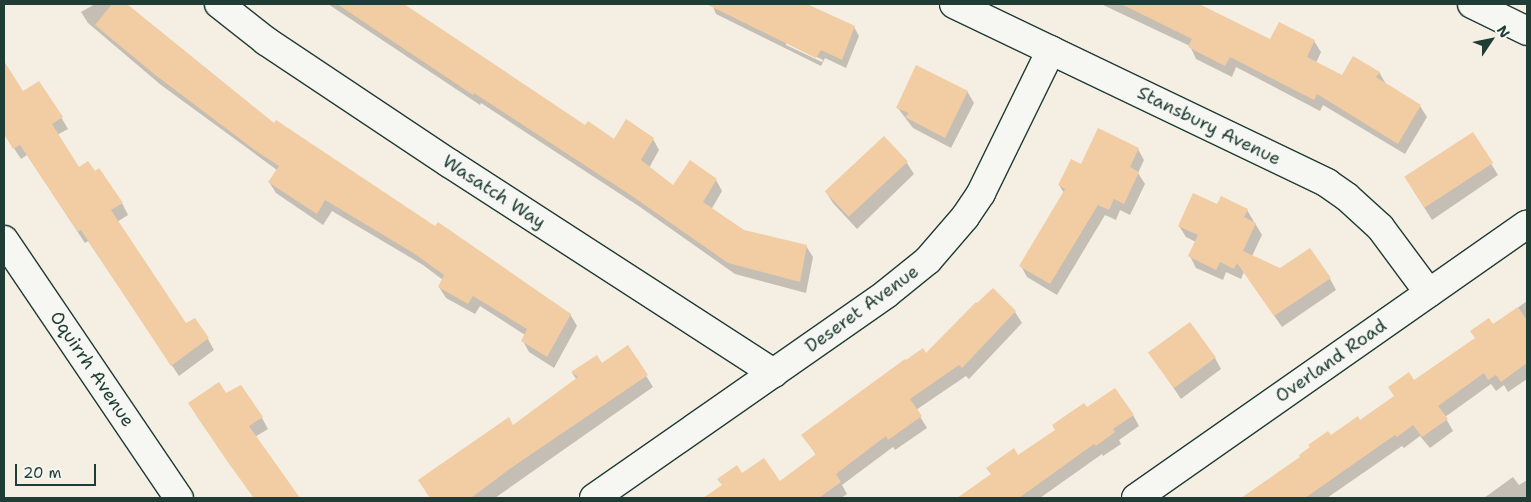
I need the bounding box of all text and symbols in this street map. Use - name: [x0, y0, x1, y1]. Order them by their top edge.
- north arrow: [1466, 15, 1516, 65]
- text: N: [1493, 22, 1514, 41]
- street label: Stansbury Avenue: [1134, 82, 1284, 170]
- street label: Wasatch Way: [438, 151, 550, 233]
- street label: Deseret Avenue: [801, 261, 923, 357]
- street label: Oquirrh Avenue: [45, 307, 139, 431]
- street label: Overland Road: [1271, 315, 1391, 407]
- scale bar: [18, 454, 99, 486]
- text: 20 m: [23, 463, 62, 483]

